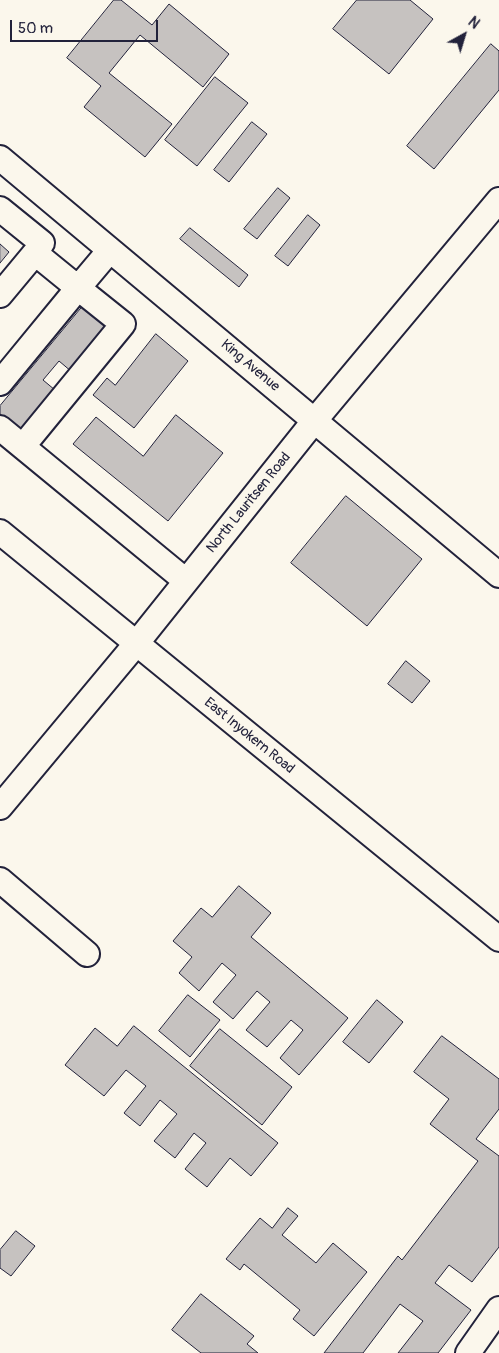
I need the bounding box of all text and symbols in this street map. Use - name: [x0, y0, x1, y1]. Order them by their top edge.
- scale bar: [12, 10, 160, 42]
- north arrow: [439, 10, 489, 60]
- text: N: [465, 13, 483, 33]
- text: 50 m: [18, 19, 53, 38]
- street label: King Avenue: [217, 336, 283, 396]
- street label: North Lauritsen Road: [203, 449, 295, 557]
- street label: East Inyokern Road: [200, 694, 298, 778]

